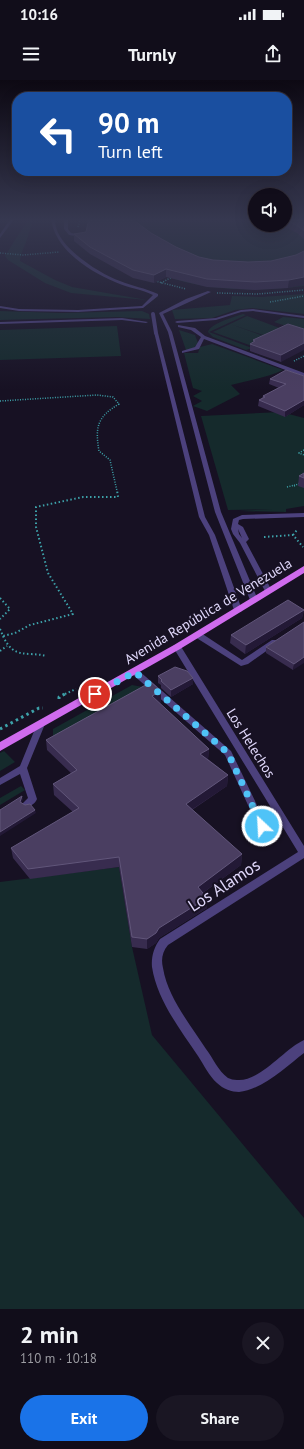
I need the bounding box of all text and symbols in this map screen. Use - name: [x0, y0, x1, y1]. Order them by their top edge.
- text: 10:16: [20, 5, 58, 24]
- icon: menu: [20, 43, 42, 65]
- text: Turnly: [128, 43, 176, 66]
- icon: share: [262, 43, 284, 65]
- text: 90 m: [98, 104, 159, 141]
- icon: left: [32, 108, 84, 160]
- text: Turn left: [98, 140, 163, 163]
- map controls: [248, 188, 292, 232]
- button: sound: [248, 188, 292, 232]
- street label: Avenida República de Venezuela: [121, 554, 295, 668]
- pin: [78, 677, 112, 711]
- icon: arrive: [84, 683, 106, 705]
- street label: Los Helechos: [223, 705, 279, 781]
- position arrow: [241, 805, 283, 847]
- street label: Los Alamos: [184, 854, 264, 916]
- text: 2 min: [20, 1319, 79, 1350]
- button: close: [242, 1322, 284, 1364]
- text: 110 m · 10:18: [20, 1350, 97, 1367]
- button: Exit: [20, 1395, 148, 1441]
- button: Share: [156, 1395, 284, 1441]

